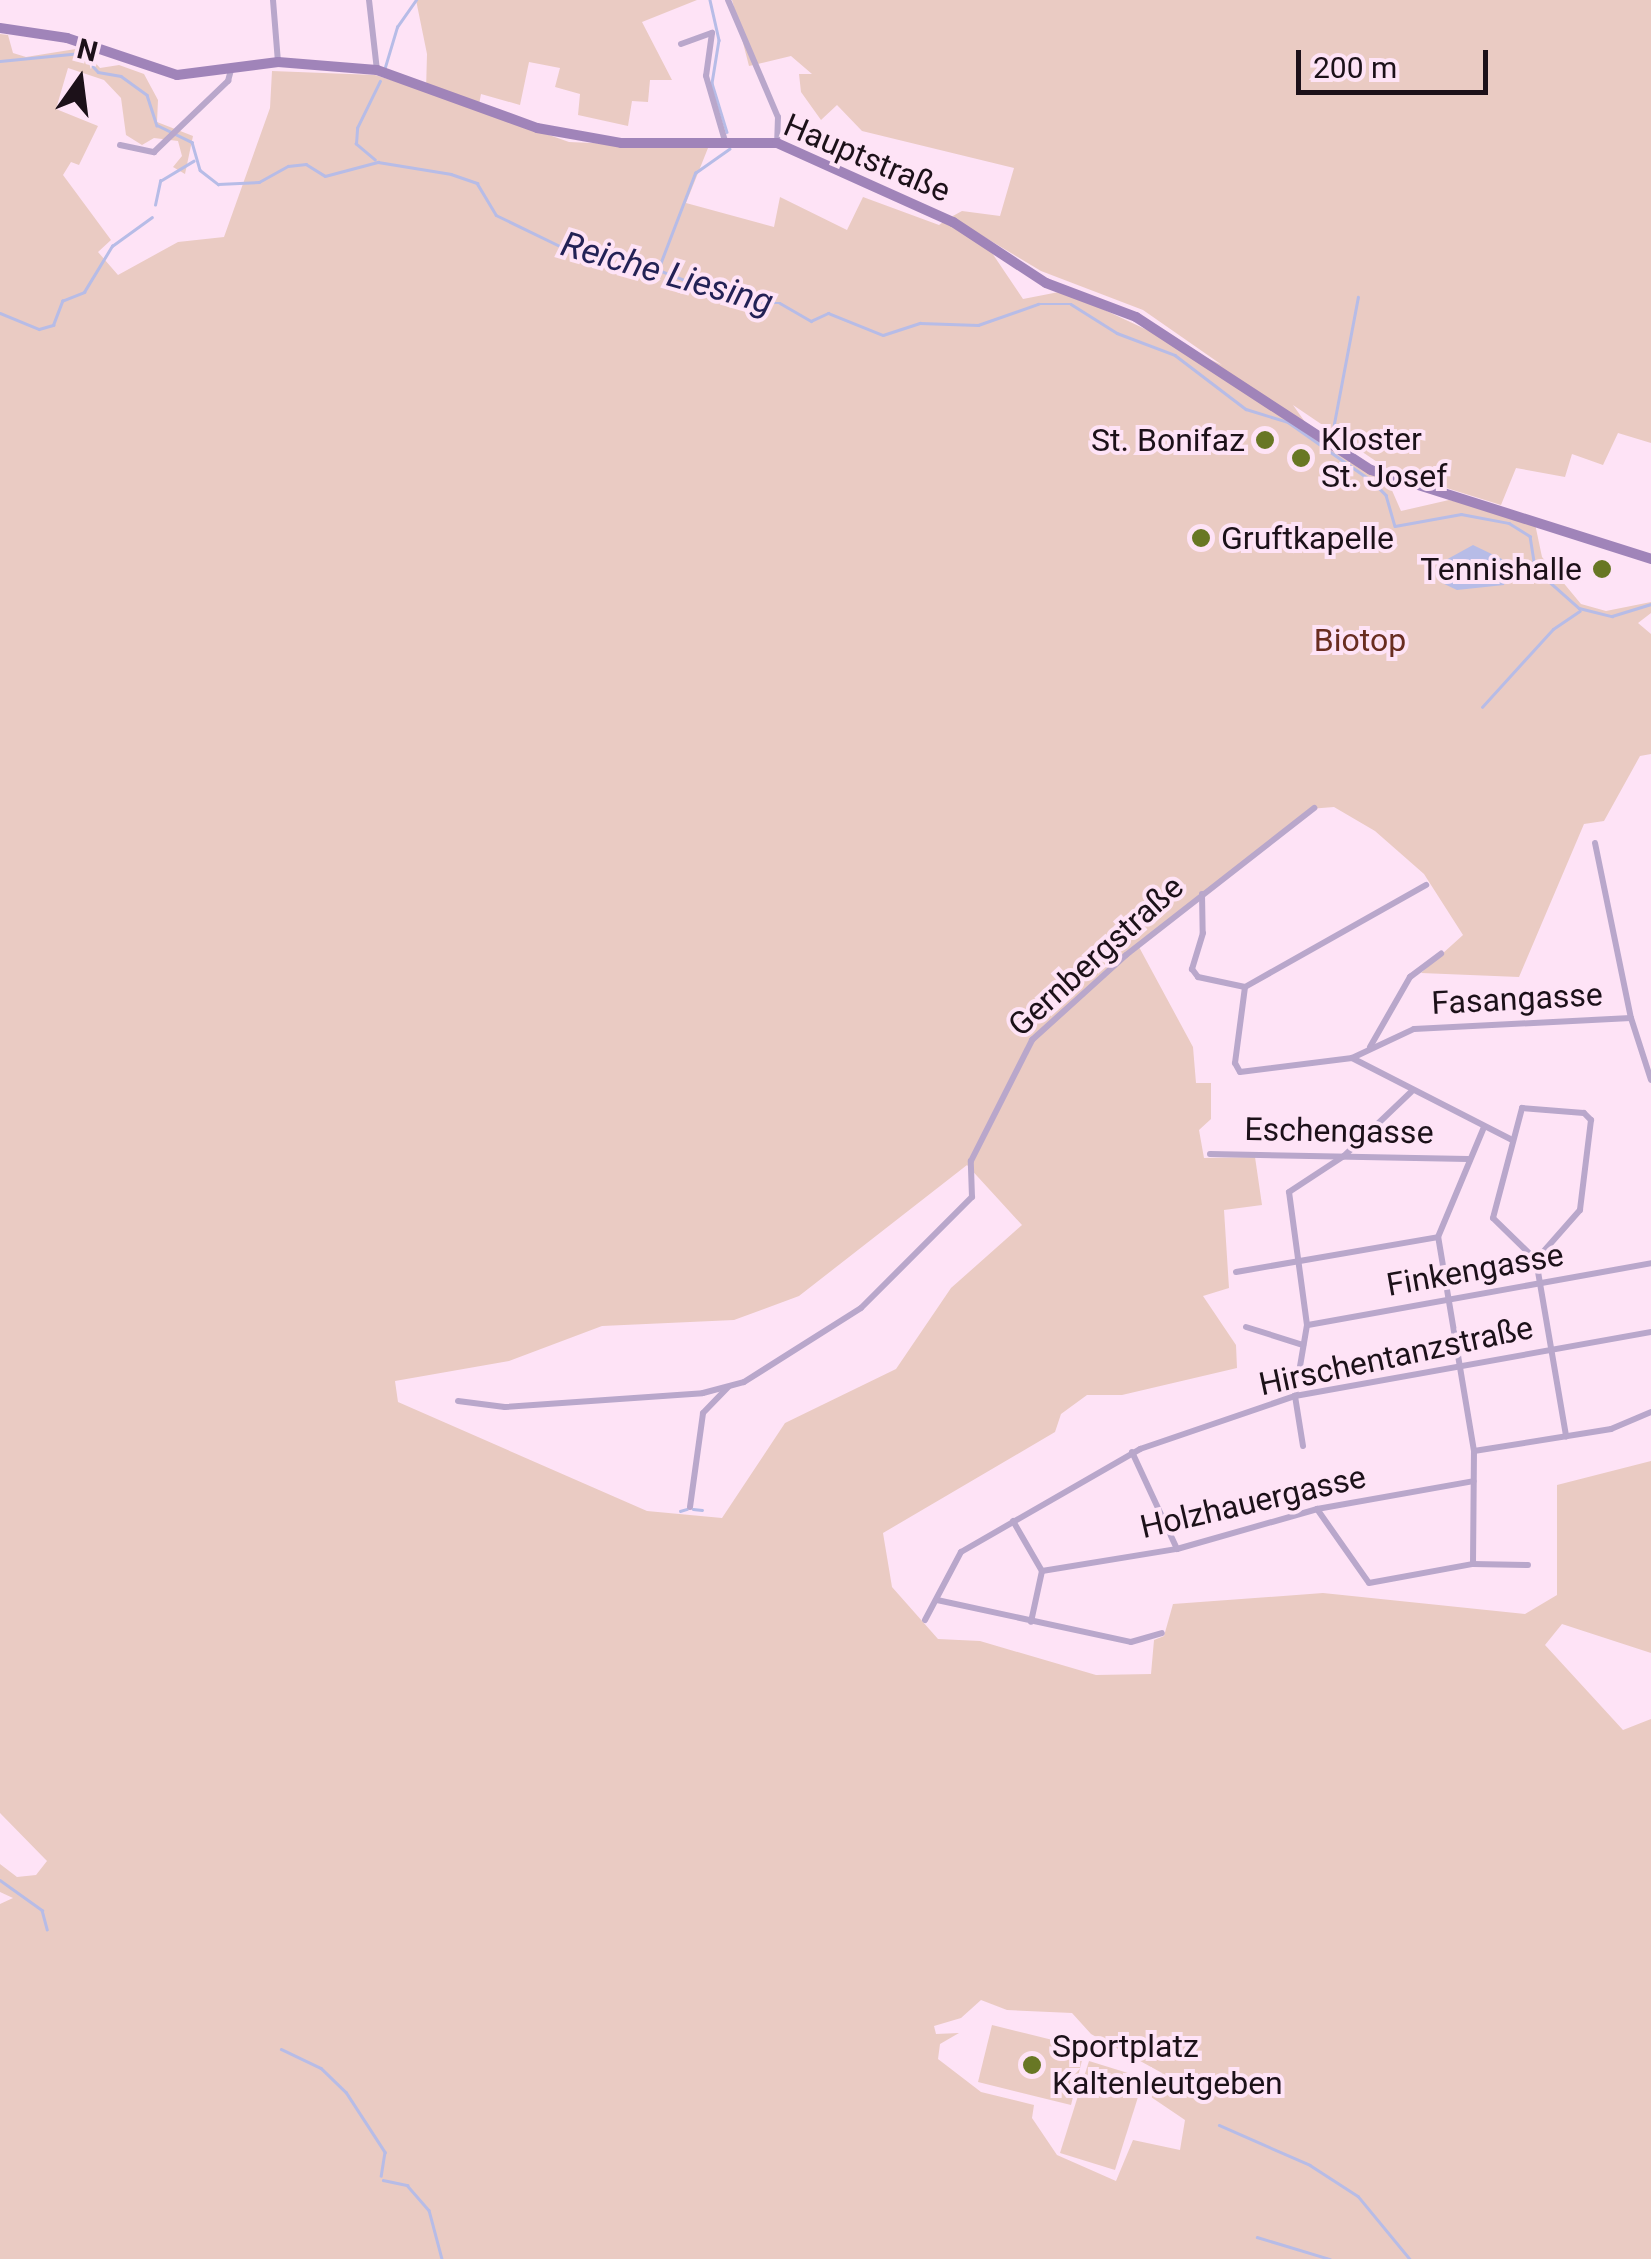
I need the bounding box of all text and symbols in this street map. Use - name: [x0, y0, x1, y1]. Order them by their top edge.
- north arrow: [30, 30, 130, 130]
- scale bar: [1301, 30, 1494, 92]
- text: N: [74, 32, 101, 69]
- text: 200 m: [1313, 50, 1397, 85]
- street label: Hauptstraße: [778, 106, 956, 210]
- water label: Reiche Liesing: [556, 224, 778, 324]
- place label: St. Bonifaz: [1091, 421, 1245, 459]
- place label: Kloster St. Josef: [1321, 421, 1447, 496]
- marker: St. Bonifaz: [1254, 429, 1276, 451]
- marker: Kloster St. Josef: [1290, 447, 1312, 469]
- place label: Gruftkapelle: [1221, 519, 1394, 557]
- marker: Gruftkapelle: [1190, 527, 1212, 549]
- place label: Tennishalle: [1420, 550, 1582, 588]
- marker: Tennishalle: [1591, 558, 1613, 580]
- park label: Biotop: [1314, 621, 1406, 659]
- street label: Gernbergstraße: [1001, 868, 1191, 1044]
- street label: Fasangasse: [1430, 975, 1604, 1023]
- street label: Eschengasse: [1244, 1110, 1434, 1152]
- street label: Finkengasse: [1383, 1236, 1567, 1304]
- street label: Hirschentanzstraße: [1256, 1308, 1536, 1404]
- street label: Holzhauergasse: [1136, 1457, 1370, 1547]
- place label: Sportplatz Kaltenleutgeben: [1052, 2028, 1283, 2103]
- marker: Sportplatz Kaltenleutgeben: [1021, 2054, 1043, 2076]

